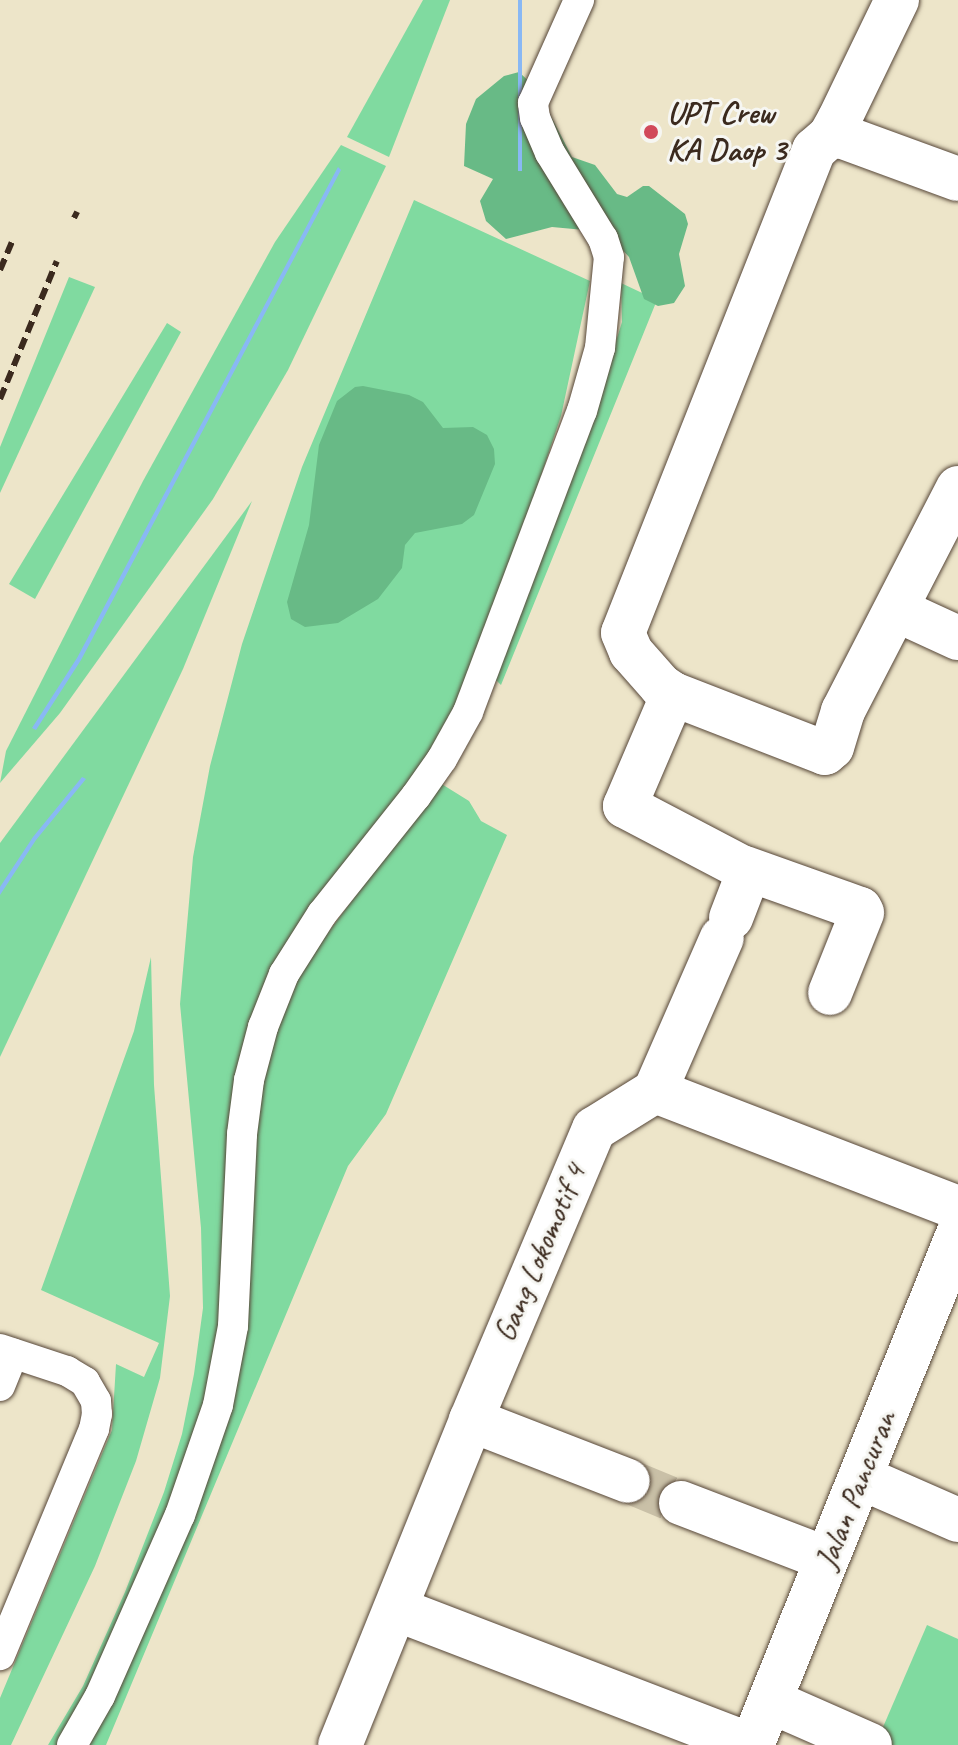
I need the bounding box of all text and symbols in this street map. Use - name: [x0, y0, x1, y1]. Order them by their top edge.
- place label: UPT Crew KA Daop 3: [667, 95, 786, 170]
- marker: UPT Crew KA Daop 3: [642, 123, 660, 141]
- street label: Gang Lokomotif 4: [485, 1158, 595, 1348]
- street label: Jalan Pancuran: [807, 1405, 905, 1575]

